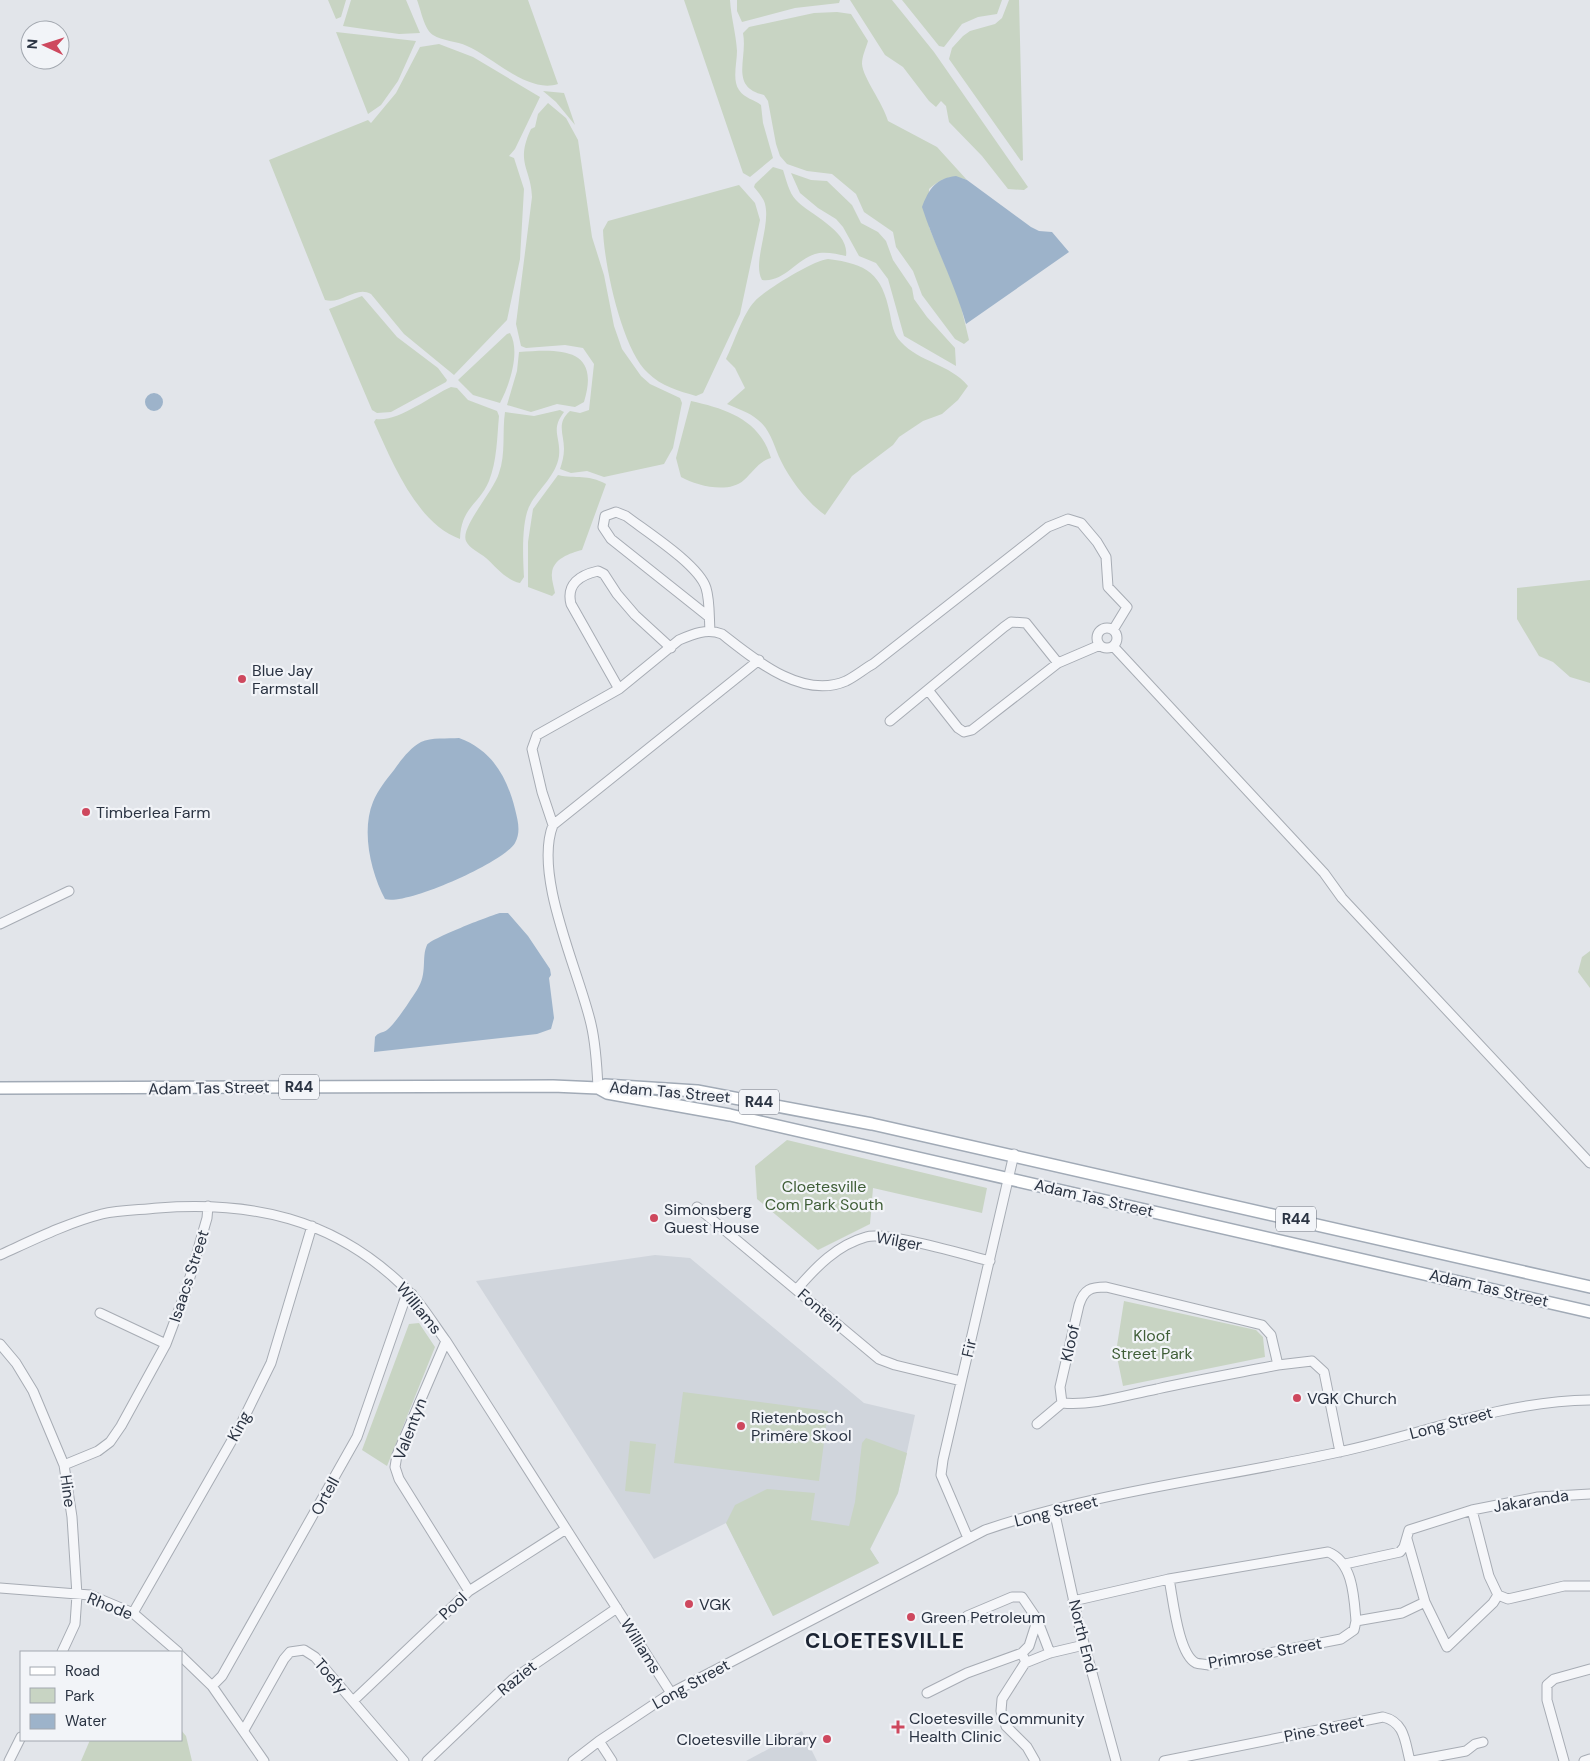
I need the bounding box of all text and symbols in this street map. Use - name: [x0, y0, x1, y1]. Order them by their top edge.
- north arrow: [20, 20, 70, 70]
- text: N: [23, 38, 41, 50]
- place label: Blue Jay Farmstall: [252, 660, 319, 699]
- marker: Blue Jay Farmstall: [236, 673, 248, 685]
- place label: Timberlea Farm: [96, 802, 211, 823]
- marker: Timberlea Farm: [80, 806, 92, 818]
- road number: R44: [279, 1074, 319, 1100]
- street label: Adam Tas Street: [148, 1076, 270, 1100]
- street label: Adam Tas Street: [609, 1076, 731, 1108]
- road number: R44: [739, 1090, 779, 1114]
- street label: Adam Tas Street: [1032, 1174, 1156, 1222]
- park label: Cloetesville Com Park South: [765, 1176, 883, 1215]
- place label: Simonsberg Guest House: [664, 1199, 759, 1238]
- road number: R44: [1276, 1206, 1316, 1232]
- marker: Simonsberg Guest House: [648, 1212, 660, 1224]
- street label: Isaacs Street: [164, 1227, 214, 1325]
- street label: Wilger: [874, 1227, 924, 1255]
- street label: Adam Tas Street: [1427, 1264, 1551, 1312]
- street label: Williams: [392, 1278, 446, 1338]
- street label: Fontein: [793, 1284, 849, 1336]
- street label: Kloof: [1056, 1322, 1084, 1364]
- park label: Kloof Street Park: [1111, 1325, 1193, 1364]
- street label: Fir: [957, 1337, 981, 1359]
- place label: VGK Church: [1307, 1388, 1397, 1409]
- marker: VGK Church: [1291, 1392, 1303, 1404]
- street label: Valentyn: [389, 1395, 431, 1463]
- street label: Long Street: [1407, 1402, 1495, 1444]
- street label: King: [222, 1407, 256, 1445]
- place label: Rietenbosch Primêre Skool: [751, 1407, 852, 1446]
- marker: Rietenbosch Primêre Skool: [735, 1420, 747, 1432]
- street label: Hine: [55, 1473, 81, 1509]
- street label: Ortell: [306, 1473, 344, 1519]
- street label: Jakaranda: [1492, 1485, 1570, 1517]
- street label: Long Street: [1012, 1490, 1100, 1532]
- street label: Rhode: [84, 1587, 136, 1625]
- street label: Pool: [434, 1588, 472, 1624]
- place label: VGK: [699, 1594, 731, 1615]
- street label: North End: [1064, 1597, 1102, 1675]
- marker: VGK: [683, 1598, 695, 1610]
- place label: Green Petroleum: [921, 1607, 1045, 1628]
- marker: Green Petroleum: [905, 1611, 917, 1623]
- street label: Williams: [616, 1614, 666, 1678]
- district label: CLOETESVILLE: [805, 1627, 965, 1655]
- street label: Primrose Street: [1206, 1633, 1324, 1673]
- legend: [20, 1651, 182, 1741]
- street label: Toefy: [310, 1654, 352, 1698]
- street label: Long Street: [649, 1654, 733, 1714]
- street label: Raziet: [493, 1656, 541, 1700]
- text: Road: [65, 1661, 100, 1681]
- text: Park: [65, 1686, 95, 1706]
- place label: Cloetesville Community Health Clinic: [909, 1708, 1085, 1747]
- text: Water: [65, 1711, 107, 1731]
- street label: Pine Street: [1282, 1711, 1366, 1747]
- marker: Cloetesville Community Health Clinic: [891, 1720, 905, 1734]
- place label: Cloetesville Library: [676, 1729, 817, 1750]
- marker: Cloetesville Library: [821, 1733, 833, 1745]

